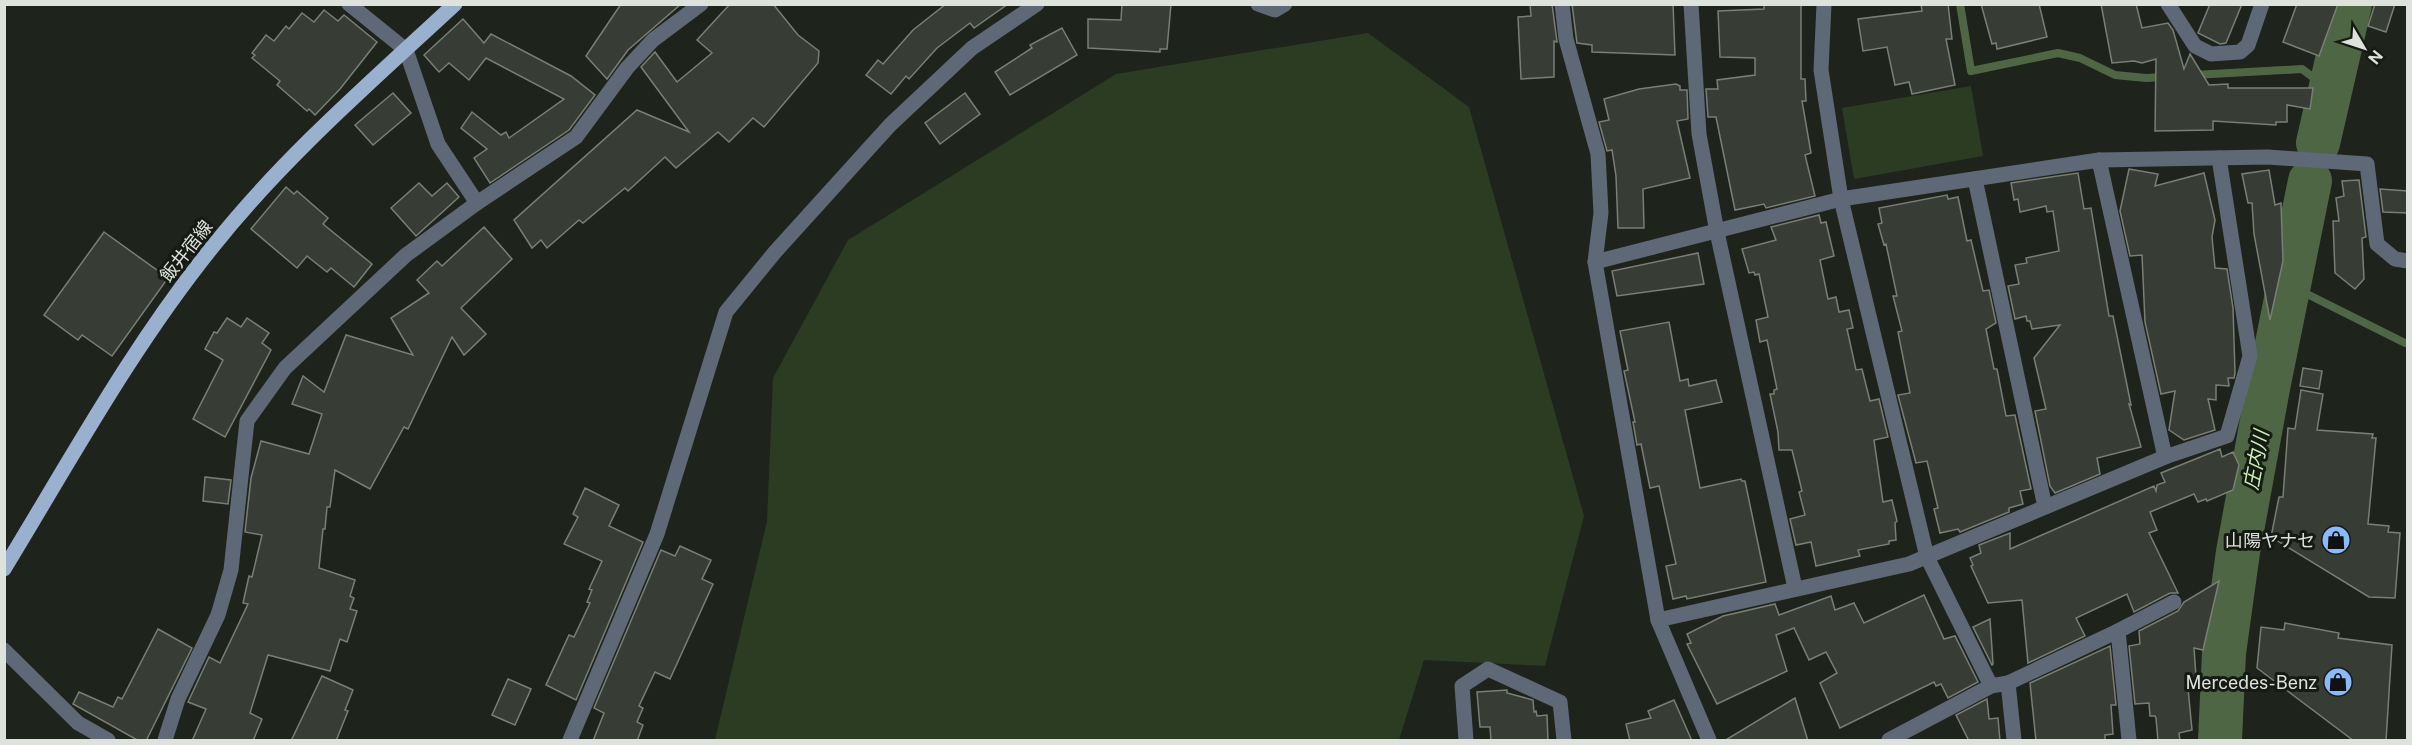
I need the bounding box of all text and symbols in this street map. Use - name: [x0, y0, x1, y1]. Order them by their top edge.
- north arrow: [2334, 18, 2394, 78]
- text: N: [2364, 46, 2387, 68]
- street label: 飯井宿線: [156, 216, 216, 286]
- water label: 庄内川: [2238, 426, 2274, 492]
- shop icon: 山陽ヤナセ: [2320, 524, 2352, 556]
- place label: 山陽ヤナセ: [2225, 530, 2315, 551]
- shop icon: Mercedes-Benz: [2322, 666, 2354, 698]
- place label: Mercedes-Benz: [2185, 672, 2317, 693]

